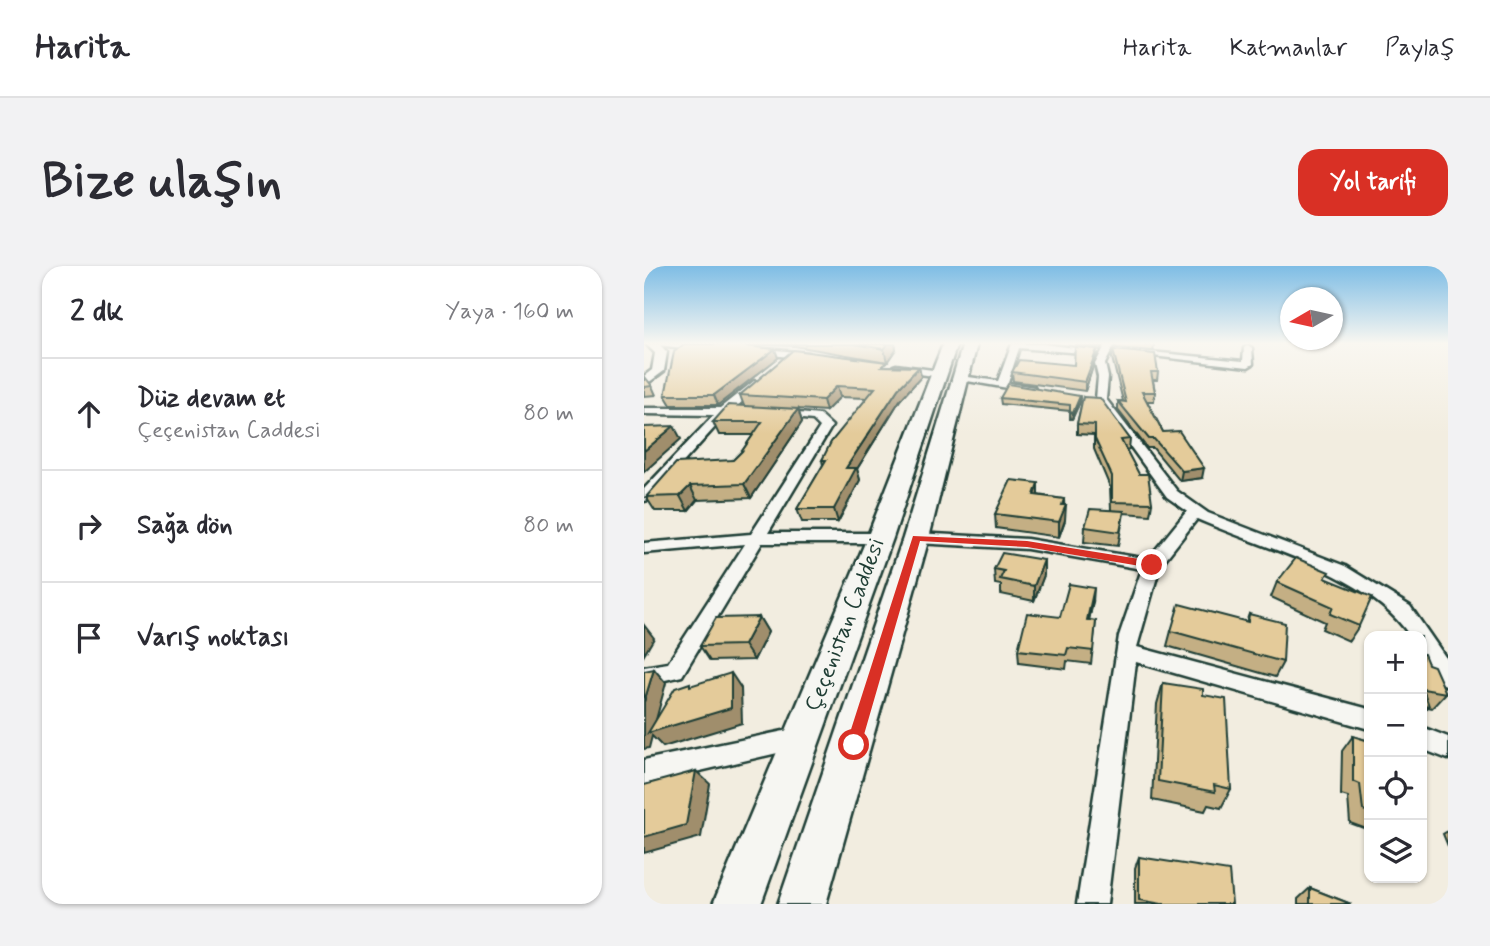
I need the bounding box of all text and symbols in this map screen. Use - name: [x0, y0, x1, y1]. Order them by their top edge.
- text: Harita: [35, 26, 130, 70]
- text: Harita: [1123, 33, 1191, 64]
- text: Katmanlar: [1229, 33, 1347, 64]
- text: Paylaş: [1385, 33, 1455, 64]
- button: Yol tarifi: [1298, 149, 1448, 216]
- text: Bize ulaşın: [42, 150, 282, 215]
- north arrow: [1280, 287, 1343, 350]
- text: 2 dk: [70, 292, 123, 331]
- text: Yaya · 160 m: [445, 297, 574, 327]
- text: Düz devam et: [137, 382, 285, 416]
- icon: ahead: [70, 395, 108, 433]
- text: 80 m: [523, 399, 574, 429]
- text: Çeçenistan Caddesi: [137, 416, 321, 446]
- icon: right: [70, 507, 108, 545]
- text: Sağa dön: [137, 509, 233, 543]
- text: 80 m: [523, 511, 574, 541]
- street label: Çeçenistan Caddesi: [799, 534, 893, 716]
- route end: [1136, 549, 1167, 580]
- icon: arrive: [70, 619, 108, 657]
- text: Varış noktası: [137, 621, 289, 655]
- map controls: [1364, 631, 1427, 883]
- button: +: [1364, 631, 1427, 694]
- button: −: [1364, 694, 1427, 757]
- route start: [838, 729, 869, 760]
- button: locate: [1364, 757, 1427, 820]
- button: layers: [1364, 820, 1427, 883]

